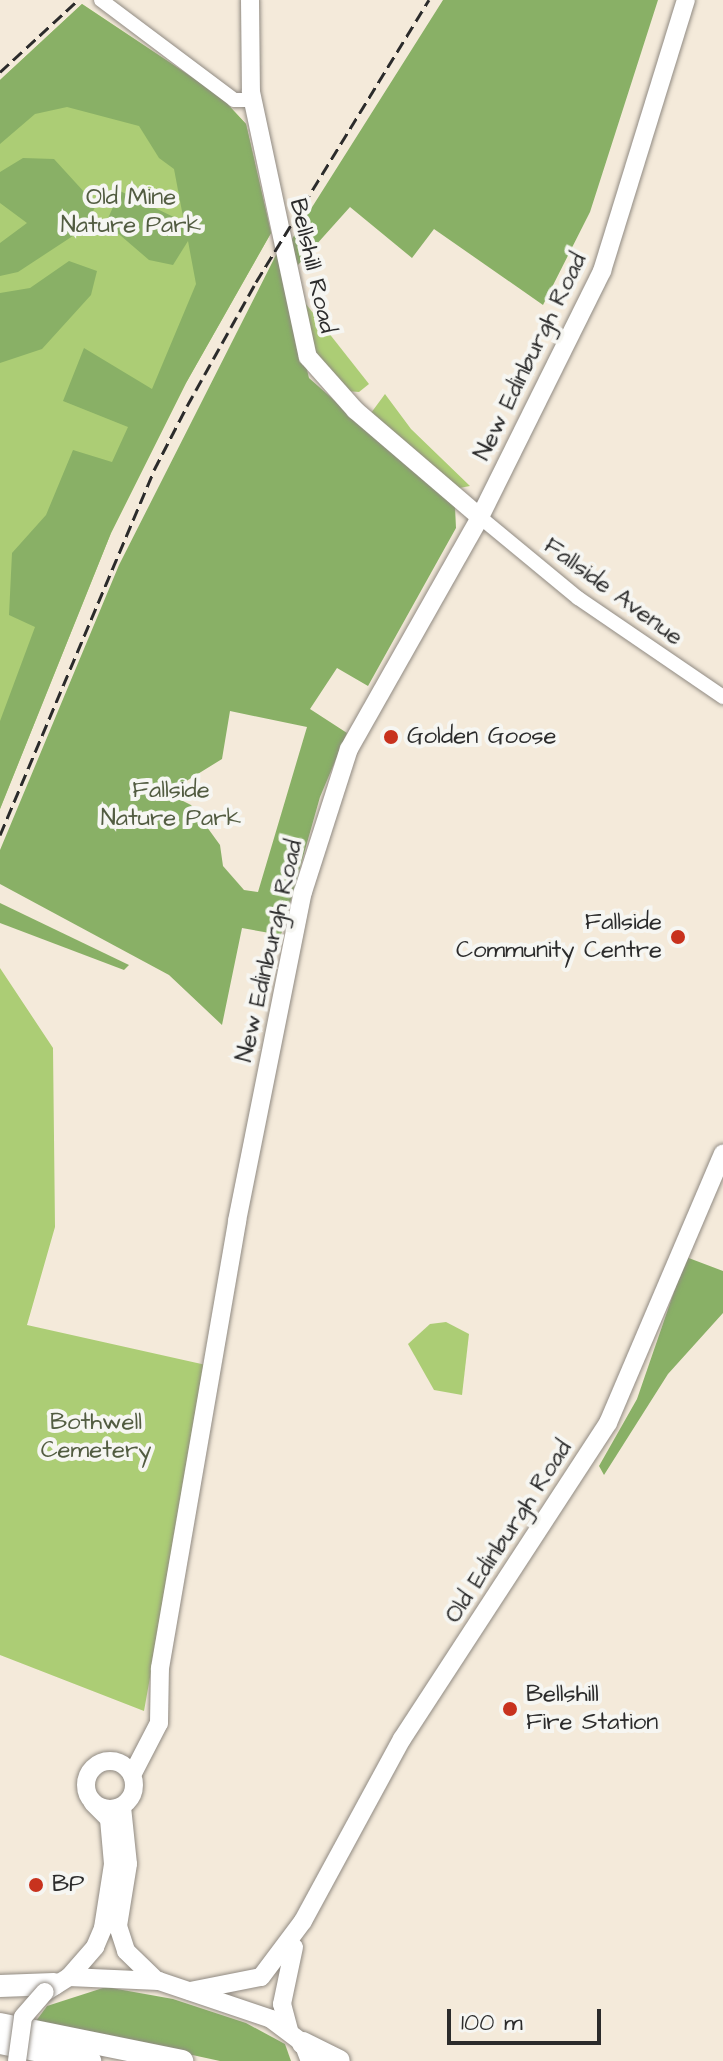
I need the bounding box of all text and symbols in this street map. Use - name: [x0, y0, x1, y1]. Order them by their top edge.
- park label: Old Mine Nature Park: [61, 184, 201, 240]
- street label: Bellshill Road: [283, 196, 341, 336]
- street label: New Edinburgh Road: [468, 249, 594, 465]
- street label: Fallside Avenue: [538, 532, 688, 652]
- place label: Golden Goose: [407, 723, 556, 751]
- marker: Golden Goose: [382, 728, 400, 746]
- park label: Fallside Nature Park: [101, 777, 241, 833]
- street label: New Edinburgh Road: [230, 837, 310, 1065]
- place label: Fallside Community Centre: [456, 909, 662, 965]
- marker: Fallside Community Centre: [669, 928, 687, 946]
- park label: Bothwell Cemetery: [41, 1409, 151, 1465]
- street label: Old Edinburgh Road: [439, 1435, 579, 1629]
- place label: Bellshill Fire Station: [526, 1681, 658, 1737]
- marker: Bellshill Fire Station: [501, 1700, 519, 1718]
- place label: BP: [52, 1871, 84, 1899]
- marker: BP: [27, 1876, 45, 1894]
- scale bar: [451, 1993, 605, 2043]
- text: 100 m: [461, 2006, 523, 2040]

